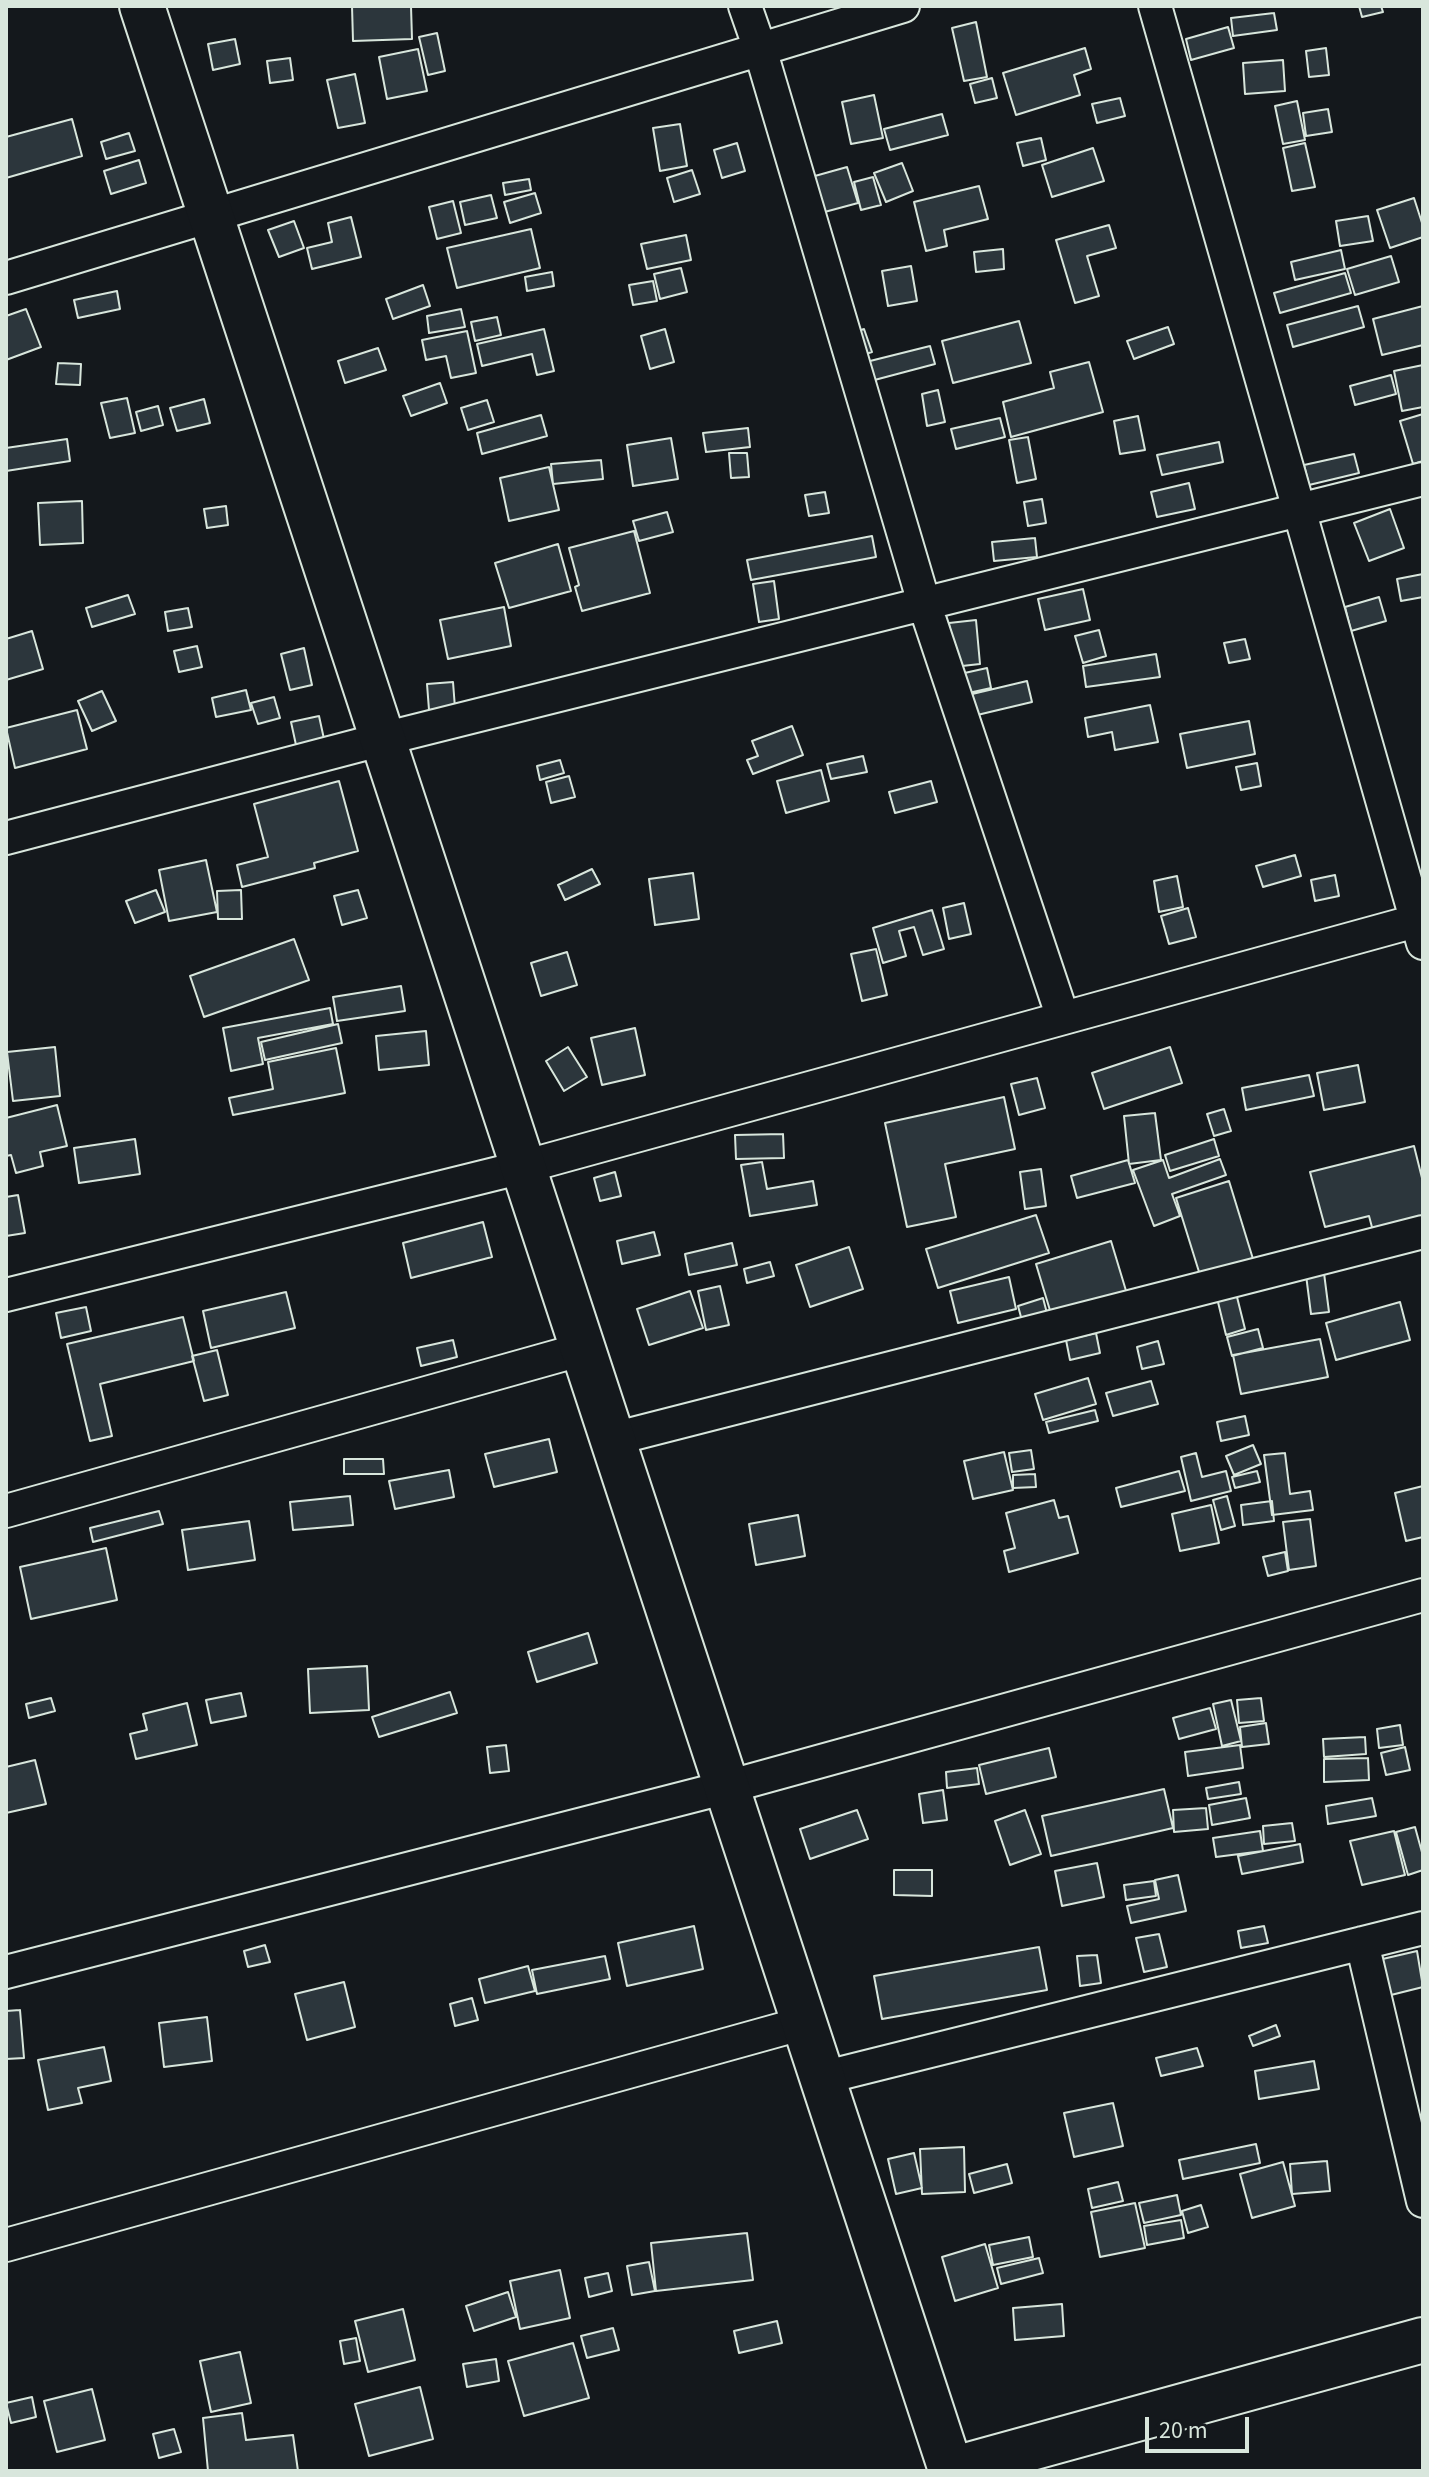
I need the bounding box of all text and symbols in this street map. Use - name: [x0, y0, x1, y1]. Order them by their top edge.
- scale bar: [1149, 2401, 1253, 2451]
- text: 20 m: [1159, 2413, 1208, 2448]

